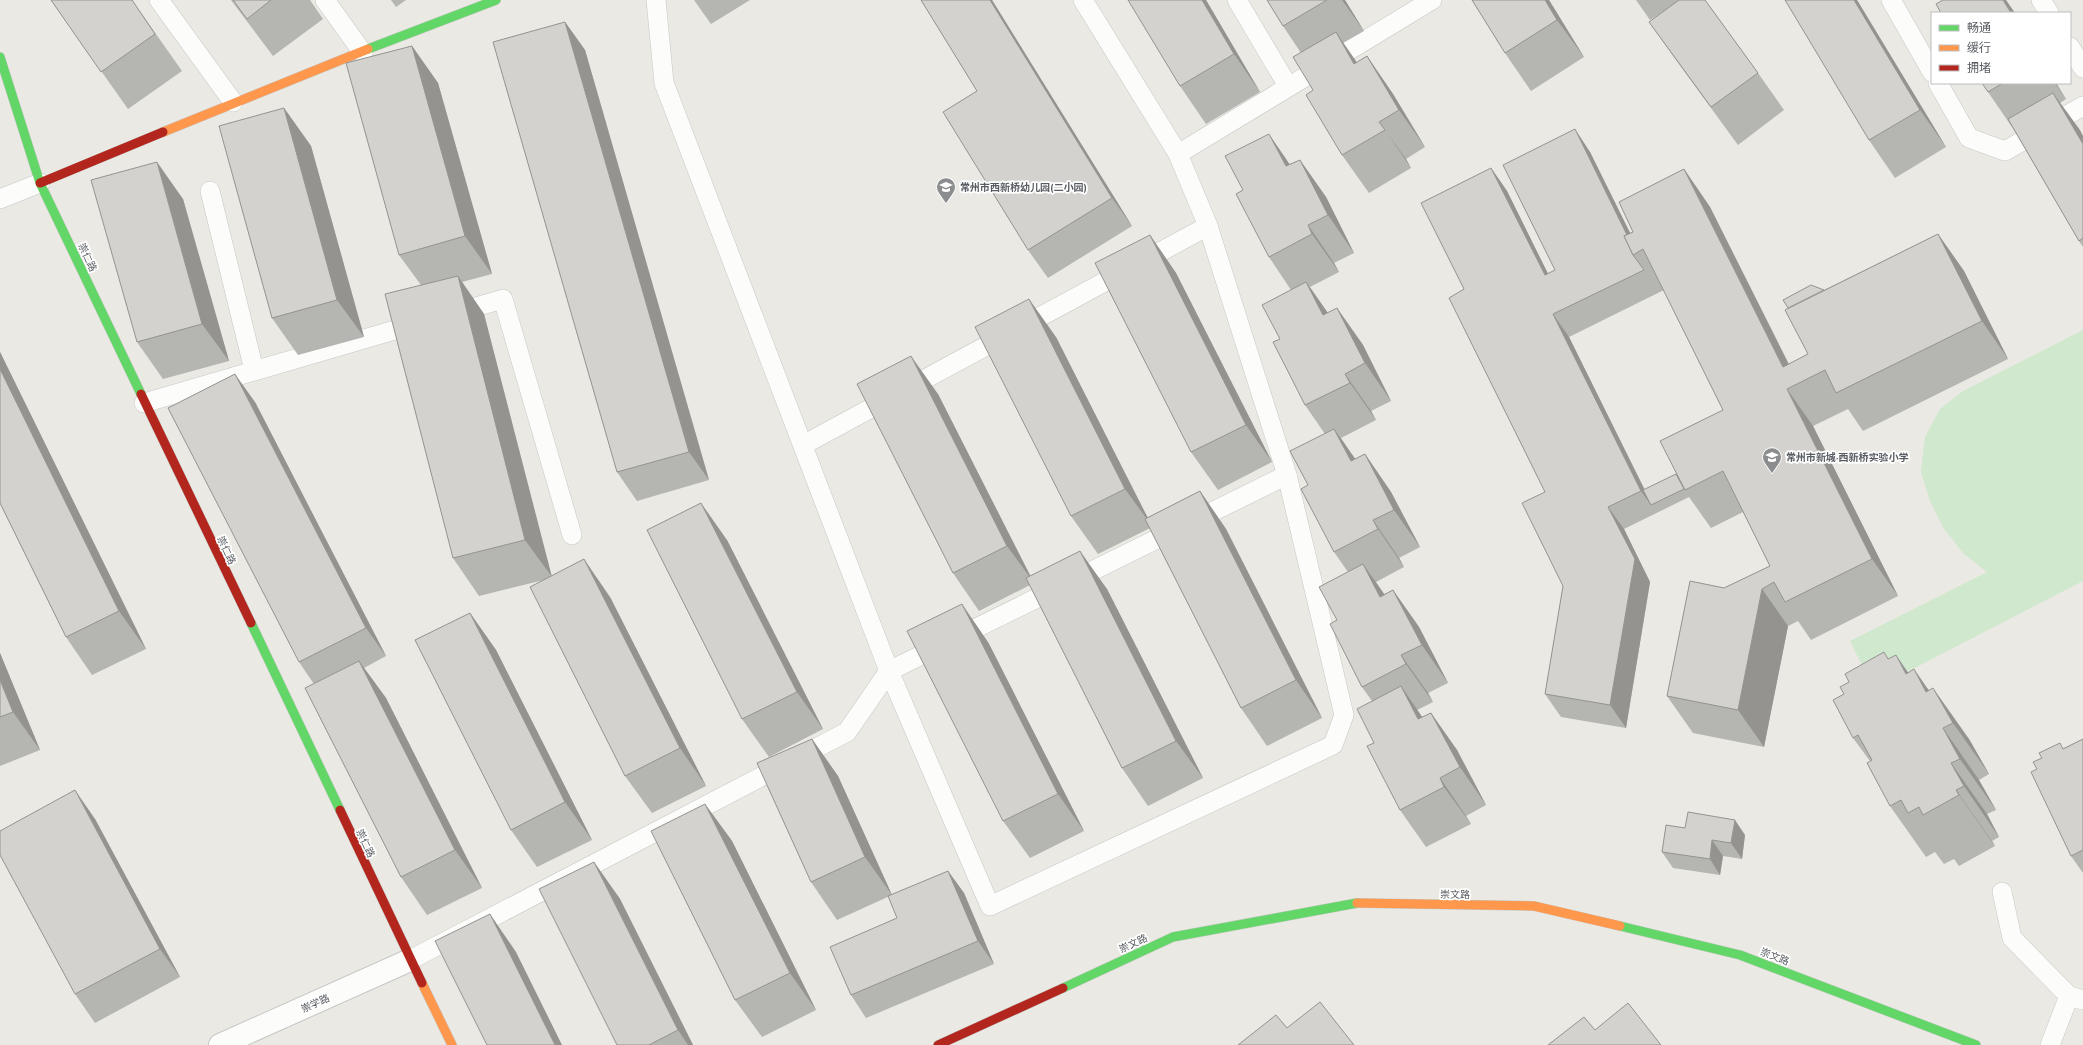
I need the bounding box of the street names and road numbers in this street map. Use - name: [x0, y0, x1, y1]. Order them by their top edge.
- street label: 崇仁路: [74, 241, 100, 274]
- street label: 崇仁路: [213, 534, 239, 567]
- street label: 崇仁路: [352, 827, 378, 860]
- street label: 崇文路: [1440, 888, 1470, 902]
- street label: 崇文路: [1117, 931, 1150, 957]
- street label: 崇文路: [1758, 945, 1791, 969]
- street label: 崇学路: [299, 991, 332, 1016]

